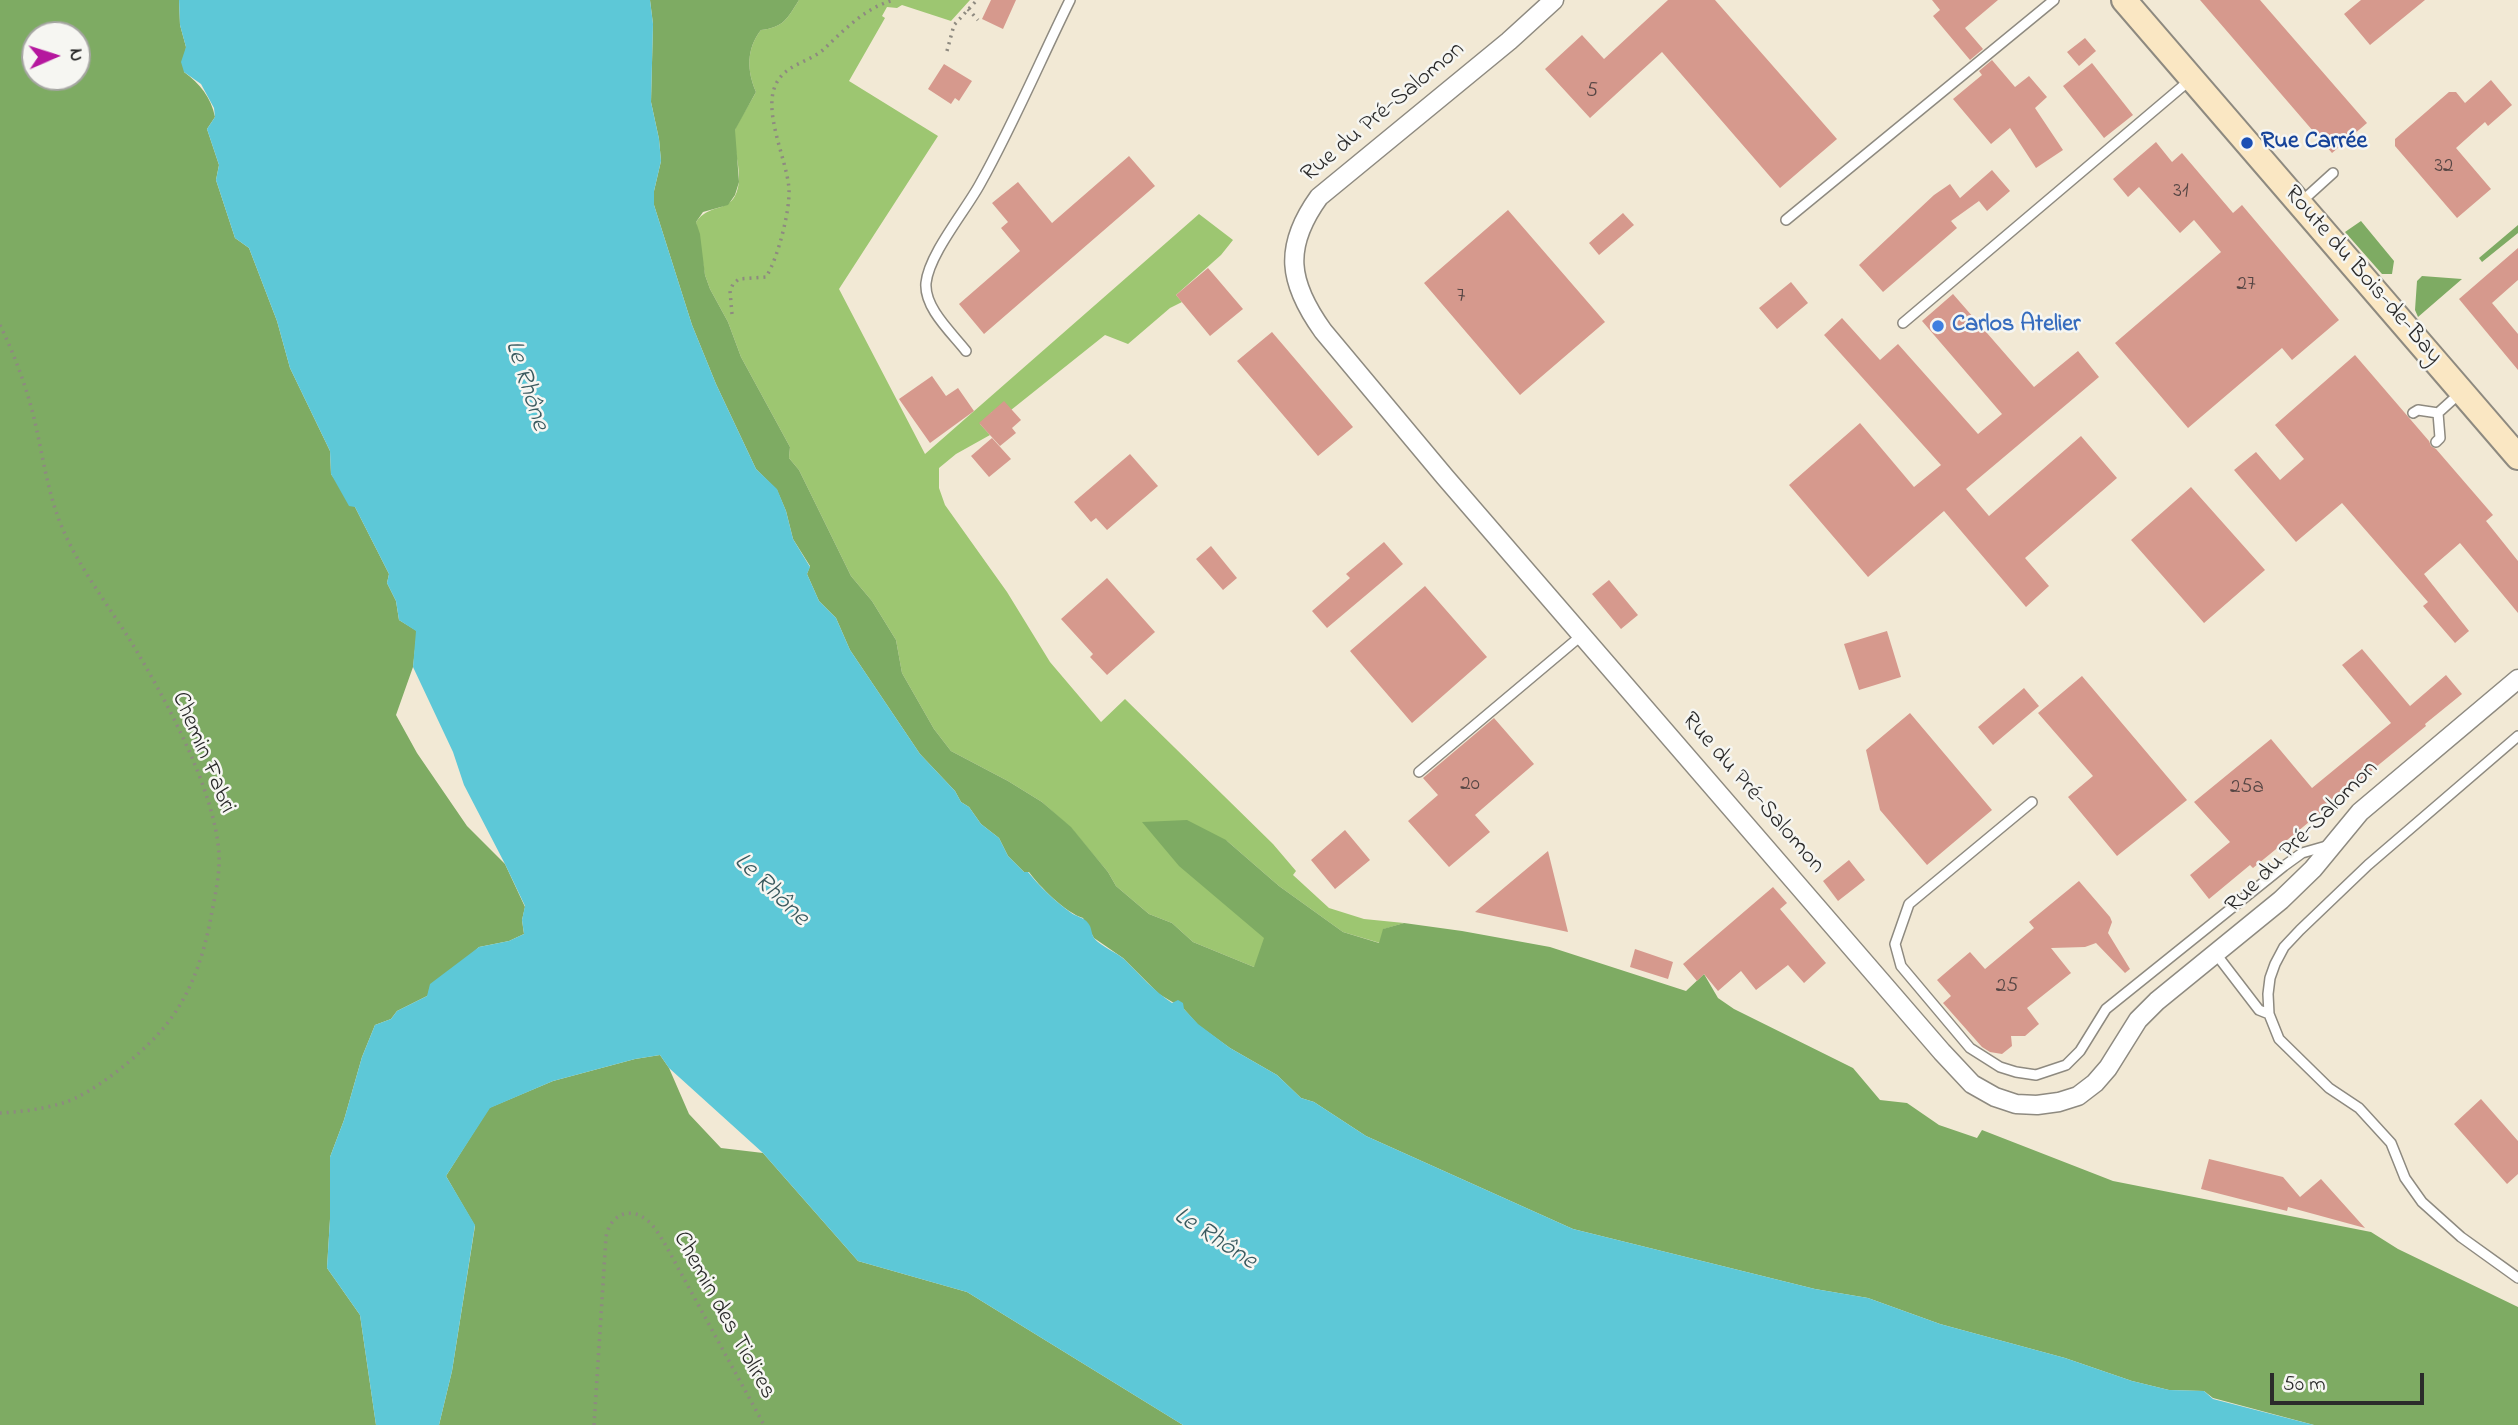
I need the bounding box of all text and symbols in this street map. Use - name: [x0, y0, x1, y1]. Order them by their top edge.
- north arrow: [21, 21, 91, 91]
- street label: Rue du Pré-Salomon: [1296, 36, 1472, 190]
- text: N: [62, 48, 89, 62]
- house number: 5: [1586, 80, 1598, 106]
- place label: Rue Carrée: [2261, 129, 2367, 157]
- marker: Rue Carrée: [2239, 135, 2255, 151]
- house number: 32: [2434, 155, 2454, 181]
- house number: 31: [2173, 180, 2189, 206]
- street label: Route du Bois-de-Bay: [2277, 181, 2447, 371]
- house number: 27: [2236, 273, 2256, 299]
- house number: 7: [1457, 285, 1465, 311]
- place label: Carlos Atelier: [1952, 312, 2080, 340]
- marker: Carlos Atelier: [1930, 318, 1946, 334]
- water label: Le Rhône: [496, 337, 554, 435]
- street label: Chemin Fabri: [164, 688, 240, 818]
- street label: Rue du Pré-Salomon: [1674, 707, 1830, 881]
- street label: Rue du Pré-Salomon: [2221, 756, 2385, 920]
- house number: 20: [1460, 773, 1480, 799]
- house number: 25a: [2230, 776, 2264, 802]
- water label: Le Rhône: [726, 848, 814, 934]
- house number: 25: [1996, 975, 2018, 1001]
- water label: Le Rhône: [1167, 1202, 1261, 1278]
- street label: Chemin des Tiolires: [665, 1227, 781, 1405]
- scale bar: [2273, 1358, 2427, 1402]
- text: 50 m: [2283, 1370, 2326, 1400]

